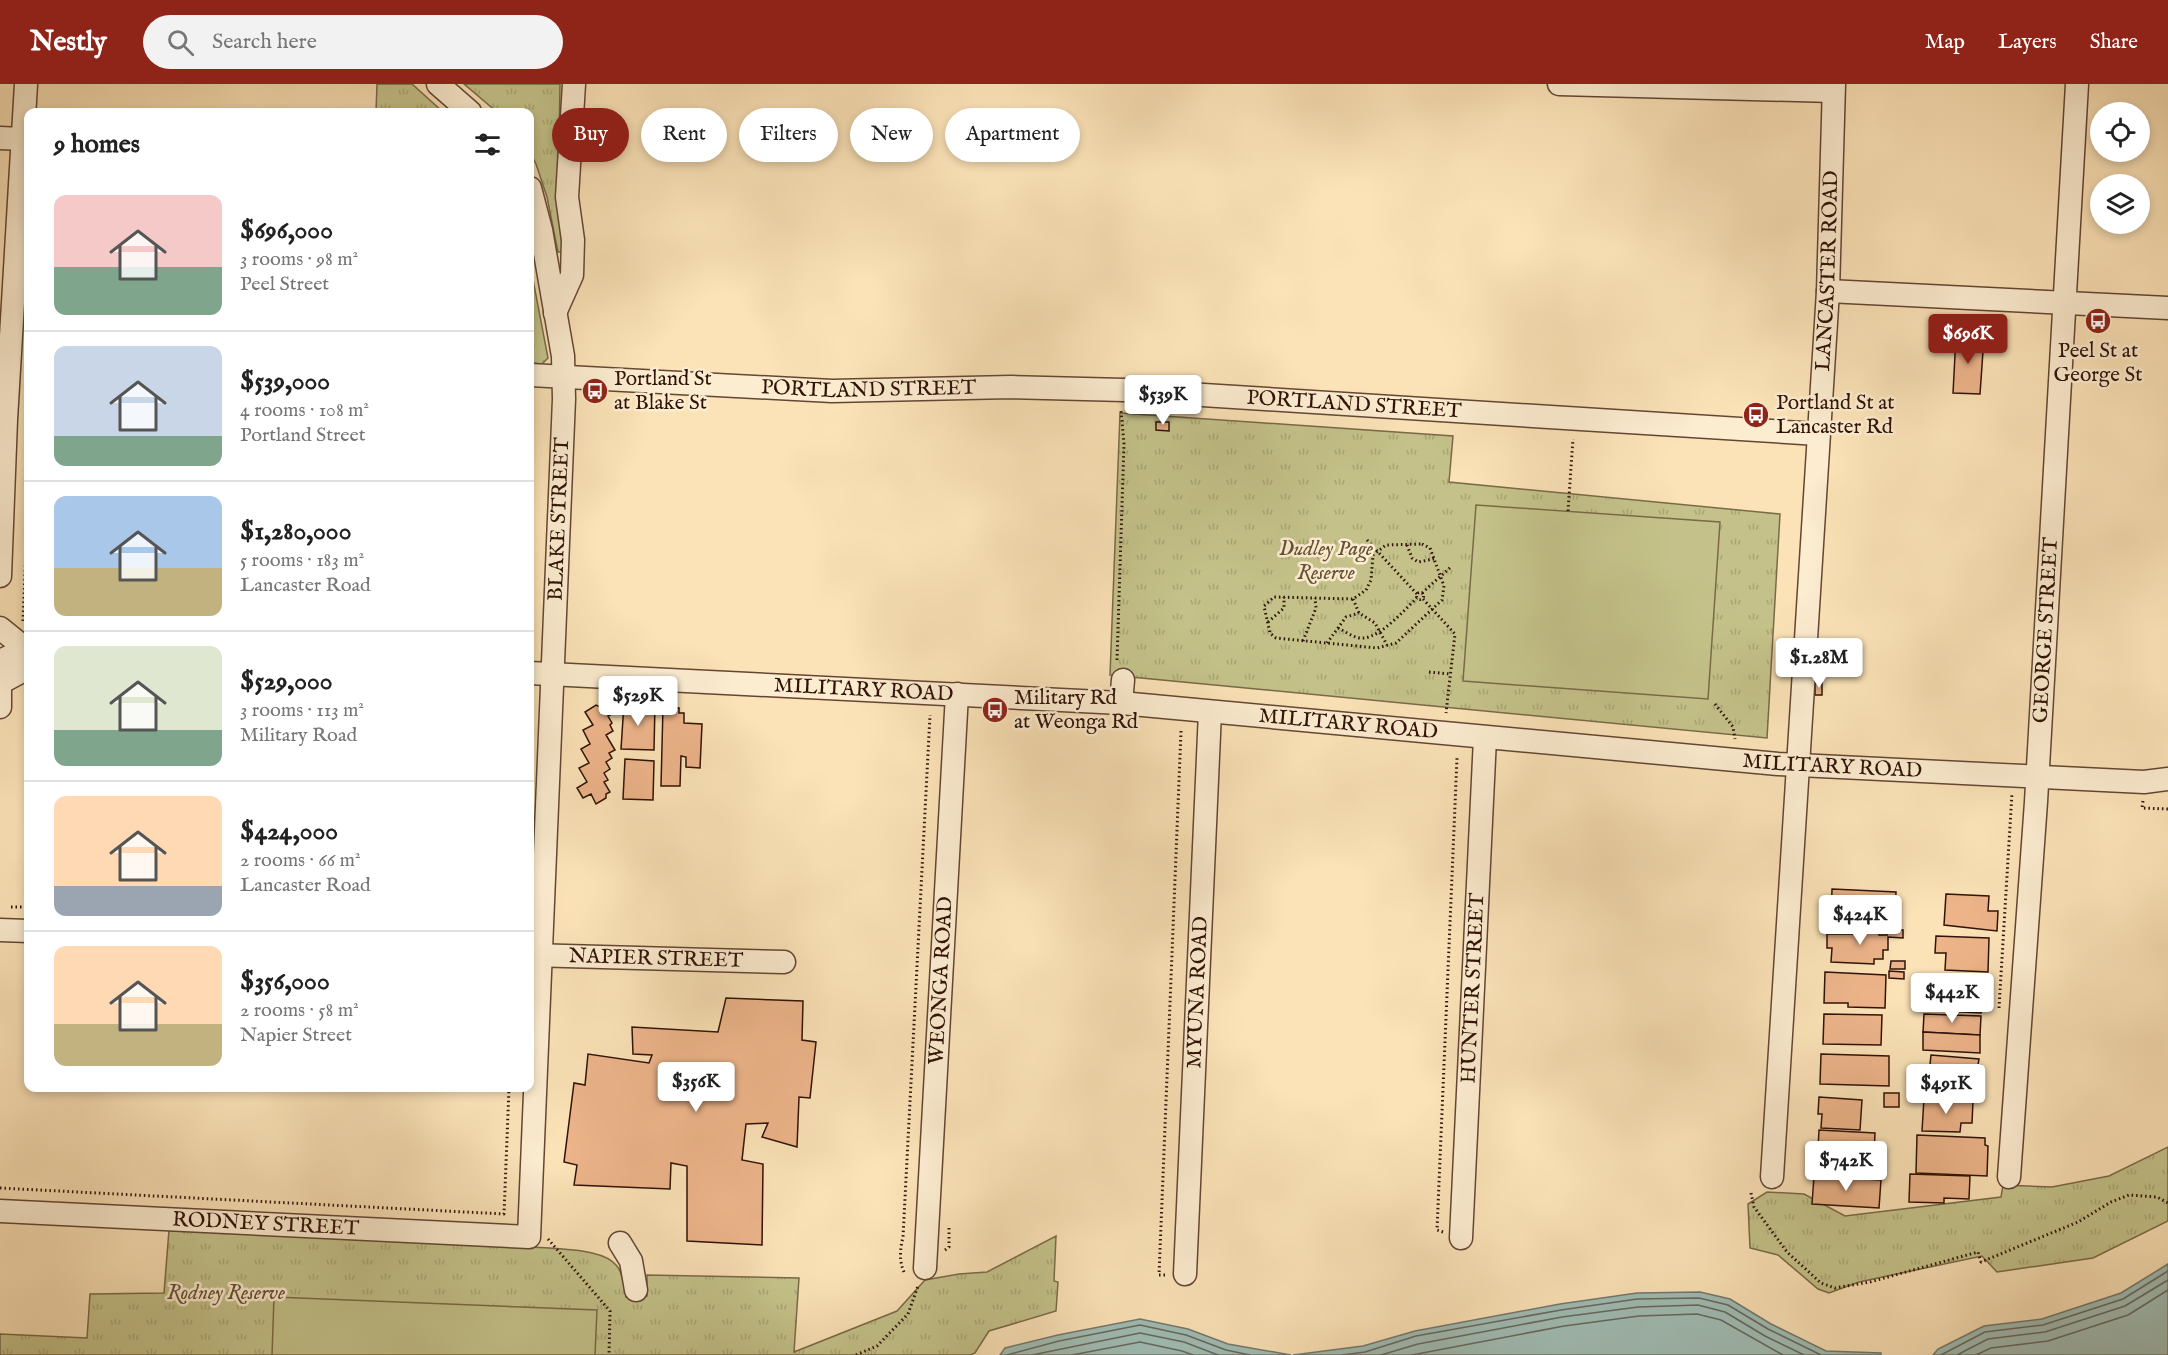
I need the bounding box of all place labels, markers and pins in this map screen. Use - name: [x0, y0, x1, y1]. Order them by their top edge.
- bus stop icon: Peel St at George St: [2083, 306, 2113, 336]
- pin: $696K: [1926, 314, 2010, 365]
- place label: Peel St at George St: [2054, 338, 2142, 389]
- place label: Portland St at Blake St: [614, 366, 712, 417]
- pin: $539K: [1121, 375, 1205, 426]
- bus stop icon: Portland St at Blake St: [580, 376, 610, 406]
- place label: Portland St at Lancaster Rd: [1776, 390, 1895, 441]
- bus stop icon: Portland St at Lancaster Rd: [1741, 400, 1771, 430]
- pin: $1.28M: [1770, 638, 1868, 689]
- pin: $529K: [596, 676, 680, 727]
- place label: Military Rd at Weonga Rd: [1014, 685, 1139, 736]
- bus stop icon: Military Rd at Weonga Rd: [980, 695, 1010, 725]
- pin: $424K: [1818, 895, 1902, 946]
- pin: $442K: [1910, 973, 1994, 1024]
- pin: $356K: [654, 1062, 738, 1113]
- pin: $491K: [1904, 1064, 1988, 1115]
- pin: $742K: [1804, 1141, 1888, 1192]

